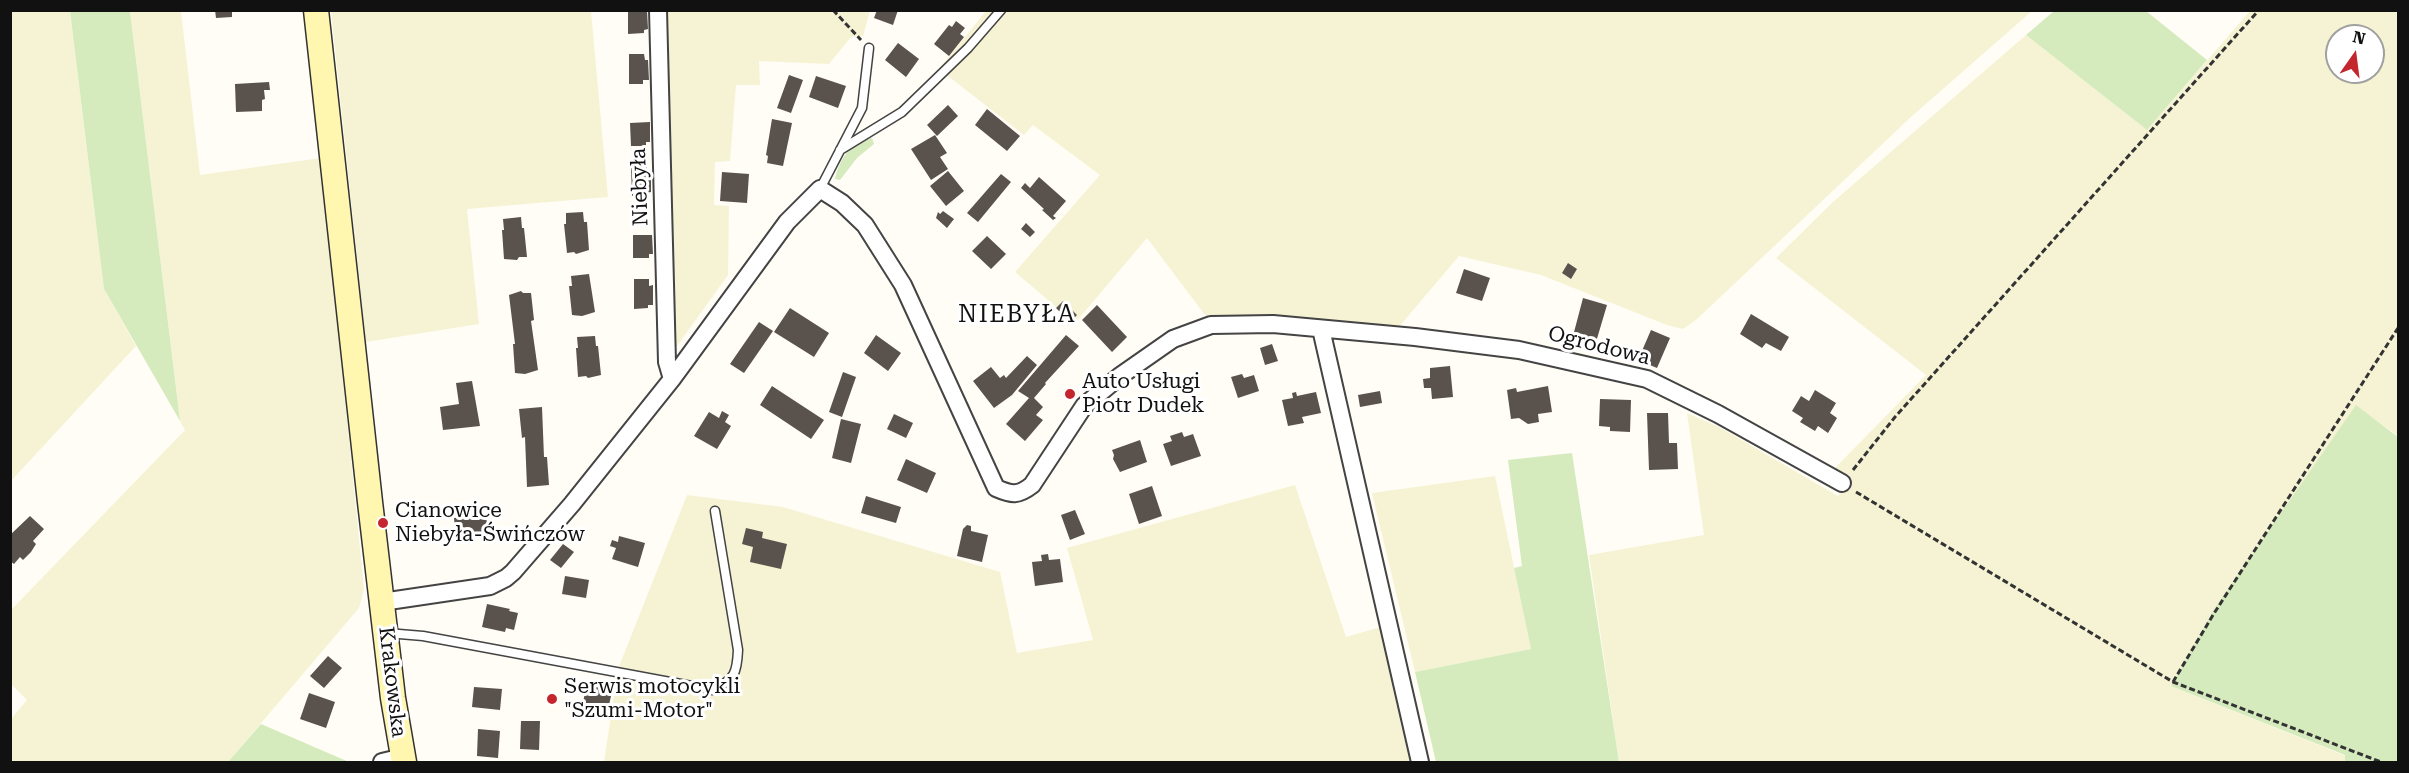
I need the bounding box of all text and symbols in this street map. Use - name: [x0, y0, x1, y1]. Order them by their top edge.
- north arrow: [2325, 24, 2385, 84]
- text: N: [2351, 27, 2367, 49]
- street label: Niebyła: [626, 147, 654, 227]
- district label: NIEBYŁA: [958, 301, 1076, 329]
- street label: Ogrodowa: [1545, 321, 1653, 371]
- place label: Auto Usługi Piotr Dudek: [1082, 369, 1204, 419]
- marker: Auto Usługi Piotr Dudek: [1063, 387, 1077, 401]
- place label: Cianowice Niebyła-Świńczów: [395, 498, 585, 548]
- marker: Cianowice Niebyła-Świńczów: [376, 516, 390, 530]
- street label: Krakowska: [373, 625, 411, 739]
- place label: Serwis motocykli "Szumi-Motor": [564, 674, 740, 724]
- marker: Serwis motocykli "Szumi-Motor": [545, 692, 559, 706]

